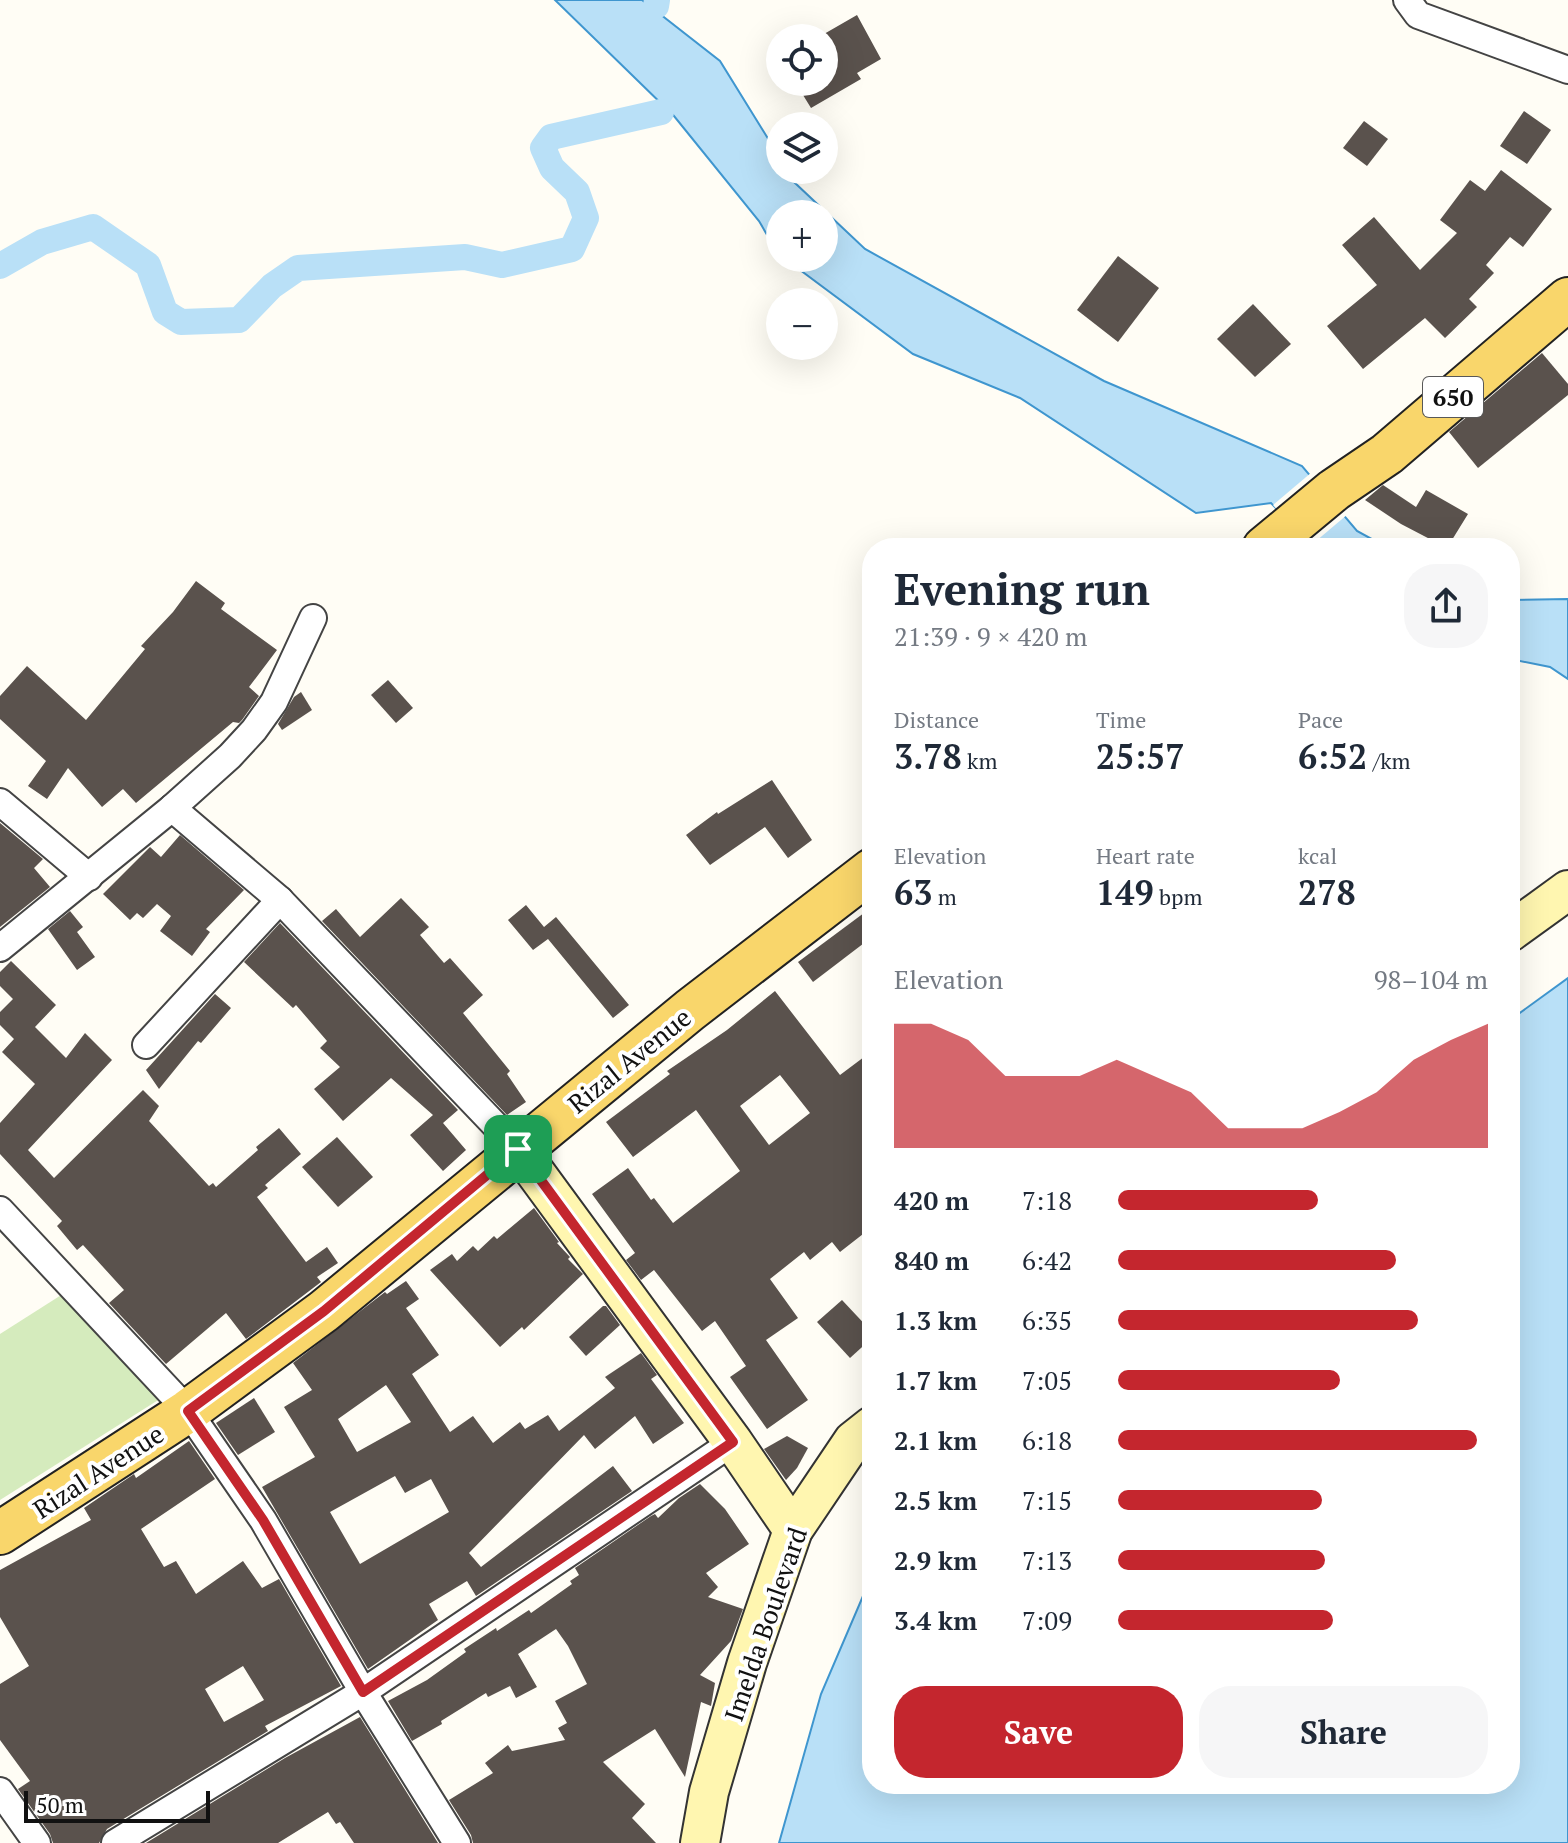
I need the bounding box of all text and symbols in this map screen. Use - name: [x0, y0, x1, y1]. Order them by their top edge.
- map controls: [766, 24, 838, 360]
- button: locate: [766, 24, 838, 96]
- button: layers: [766, 112, 838, 184]
- button: +: [766, 200, 838, 272]
- button: −: [766, 288, 838, 360]
- road number: 650: [1423, 377, 1483, 417]
- text: Evening run: [894, 559, 1150, 618]
- button: share: [1404, 564, 1488, 648]
- text: 21:39 · 9 × 420 m: [894, 619, 1088, 653]
- text: Distance: [894, 705, 979, 734]
- text: Time: [1096, 705, 1146, 734]
- text: Pace: [1298, 705, 1343, 734]
- text: 3.78: [894, 734, 962, 779]
- text: 25:57: [1096, 734, 1185, 779]
- text: 6:52: [1298, 734, 1367, 779]
- text: km: [962, 746, 997, 775]
- text: /km: [1367, 746, 1411, 775]
- text: Elevation: [894, 841, 986, 870]
- text: Heart rate: [1096, 841, 1195, 870]
- text: kcal: [1298, 841, 1337, 870]
- text: 63: [894, 870, 932, 915]
- text: 149: [1096, 870, 1154, 915]
- text: 278: [1298, 870, 1356, 915]
- text: m: [932, 882, 957, 911]
- text: bpm: [1154, 882, 1202, 911]
- text: Elevation: [894, 962, 1003, 996]
- text: 98–104 m: [1374, 962, 1488, 996]
- street label: Rizal Avenue: [560, 1000, 698, 1120]
- pin: [484, 1115, 552, 1183]
- icon: arrive: [496, 1127, 540, 1171]
- text: 420 m: [894, 1183, 969, 1217]
- text: 7:18: [1022, 1183, 1072, 1217]
- text: 840 m: [894, 1243, 969, 1277]
- text: 6:42: [1022, 1243, 1072, 1277]
- text: 1.3 km: [894, 1303, 977, 1337]
- text: 6:35: [1022, 1303, 1072, 1337]
- text: 1.7 km: [894, 1363, 977, 1397]
- text: 7:05: [1022, 1363, 1072, 1397]
- street label: Rizal Avenue: [26, 1416, 170, 1526]
- text: 2.1 km: [894, 1423, 977, 1457]
- text: 6:18: [1022, 1423, 1072, 1457]
- text: 2.5 km: [894, 1483, 977, 1517]
- text: 7:15: [1022, 1483, 1072, 1517]
- street label: Imelda Boulevard: [716, 1523, 814, 1725]
- text: 2.9 km: [894, 1543, 977, 1577]
- text: 7:13: [1022, 1543, 1072, 1577]
- text: 3.4 km: [894, 1603, 977, 1637]
- text: 7:09: [1022, 1603, 1072, 1637]
- button: Save: [894, 1686, 1183, 1778]
- button: Share: [1199, 1686, 1488, 1778]
- scale bar: [24, 1787, 210, 1823]
- text: 50 m: [36, 1790, 84, 1819]

